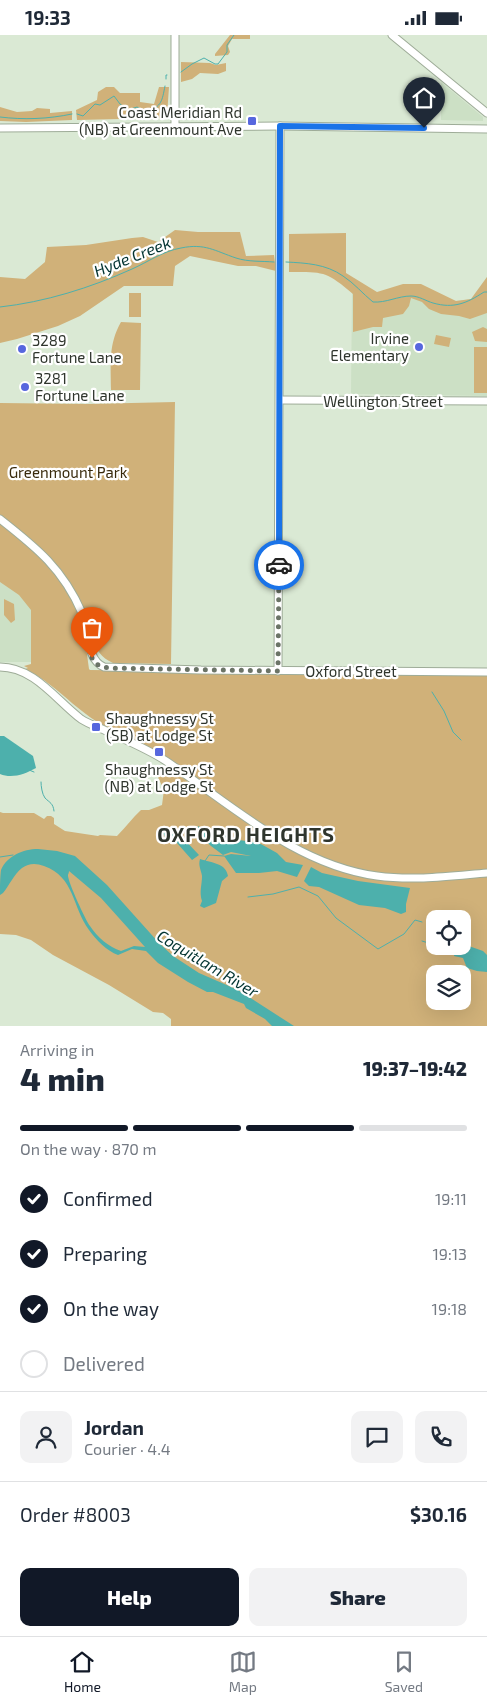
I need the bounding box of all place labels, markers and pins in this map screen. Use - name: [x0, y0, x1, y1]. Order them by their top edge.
- pin: [403, 77, 445, 128]
- place label: Coast Meridian Rd (NB) at Greenmount Ave: [79, 103, 242, 138]
- marker: Coast Meridian Rd (NB) at Greenmount Ave: [246, 115, 258, 127]
- place label: Irvine Elementary: [330, 329, 409, 364]
- place label: 3289 Fortune Lane: [32, 331, 121, 366]
- marker: Irvine Elementary: [413, 341, 425, 353]
- marker: 3289 Fortune Lane: [16, 343, 28, 355]
- place label: 3281 Fortune Lane: [35, 369, 124, 404]
- marker: 3281 Fortune Lane: [19, 381, 31, 393]
- pin: [71, 607, 113, 658]
- place label: Shaughnessy St (SB) at Lodge St: [106, 709, 214, 744]
- marker: Shaughnessy St (SB) at Lodge St: [90, 721, 102, 733]
- marker: Shaughnessy St (NB) at Lodge St: [153, 746, 165, 758]
- place label: Shaughnessy St (NB) at Lodge St: [105, 760, 214, 795]

